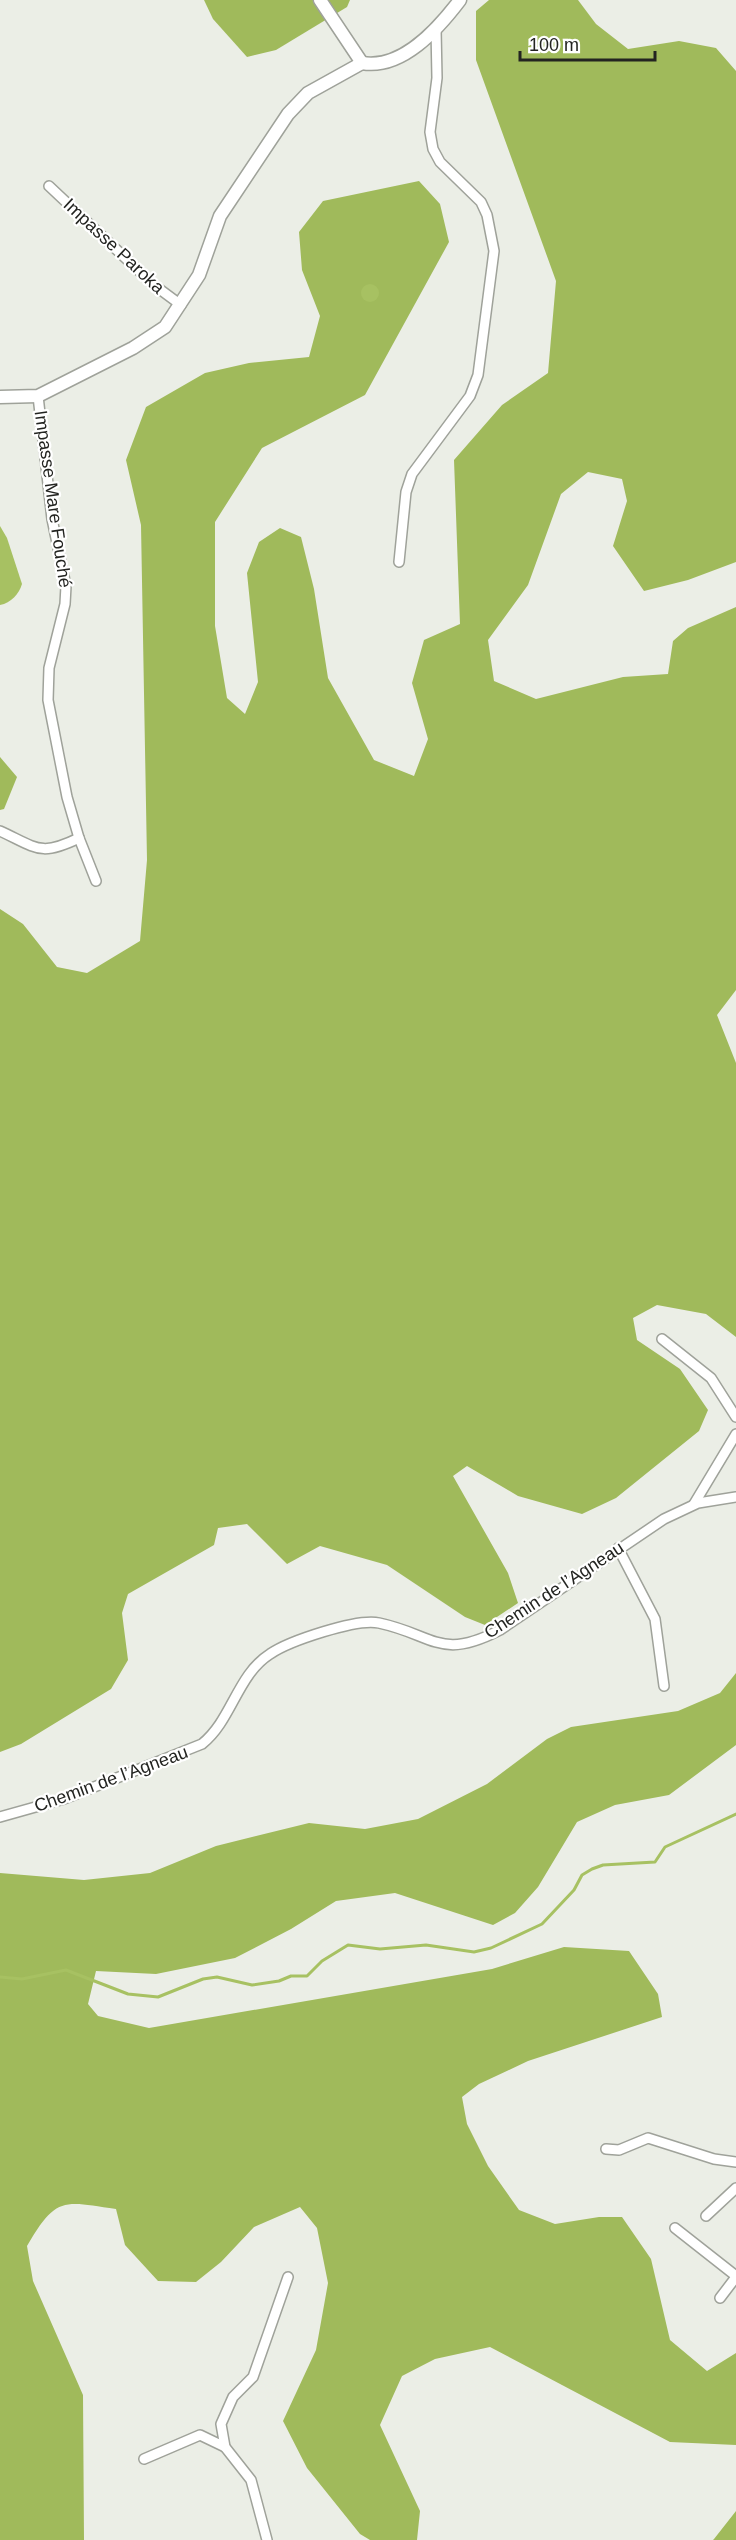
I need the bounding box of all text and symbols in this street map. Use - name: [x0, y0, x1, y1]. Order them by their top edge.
- scale bar: [520, 24, 655, 62]
- text: 100 m: [529, 35, 579, 55]
- street label: Impasse Paroka: [60, 194, 169, 298]
- street label: Impasse Mare Fouché: [31, 409, 75, 589]
- street label: Chemin de l’Agneau: [481, 1537, 627, 1643]
- street label: Chemin de l’Agneau: [31, 1742, 191, 1816]

